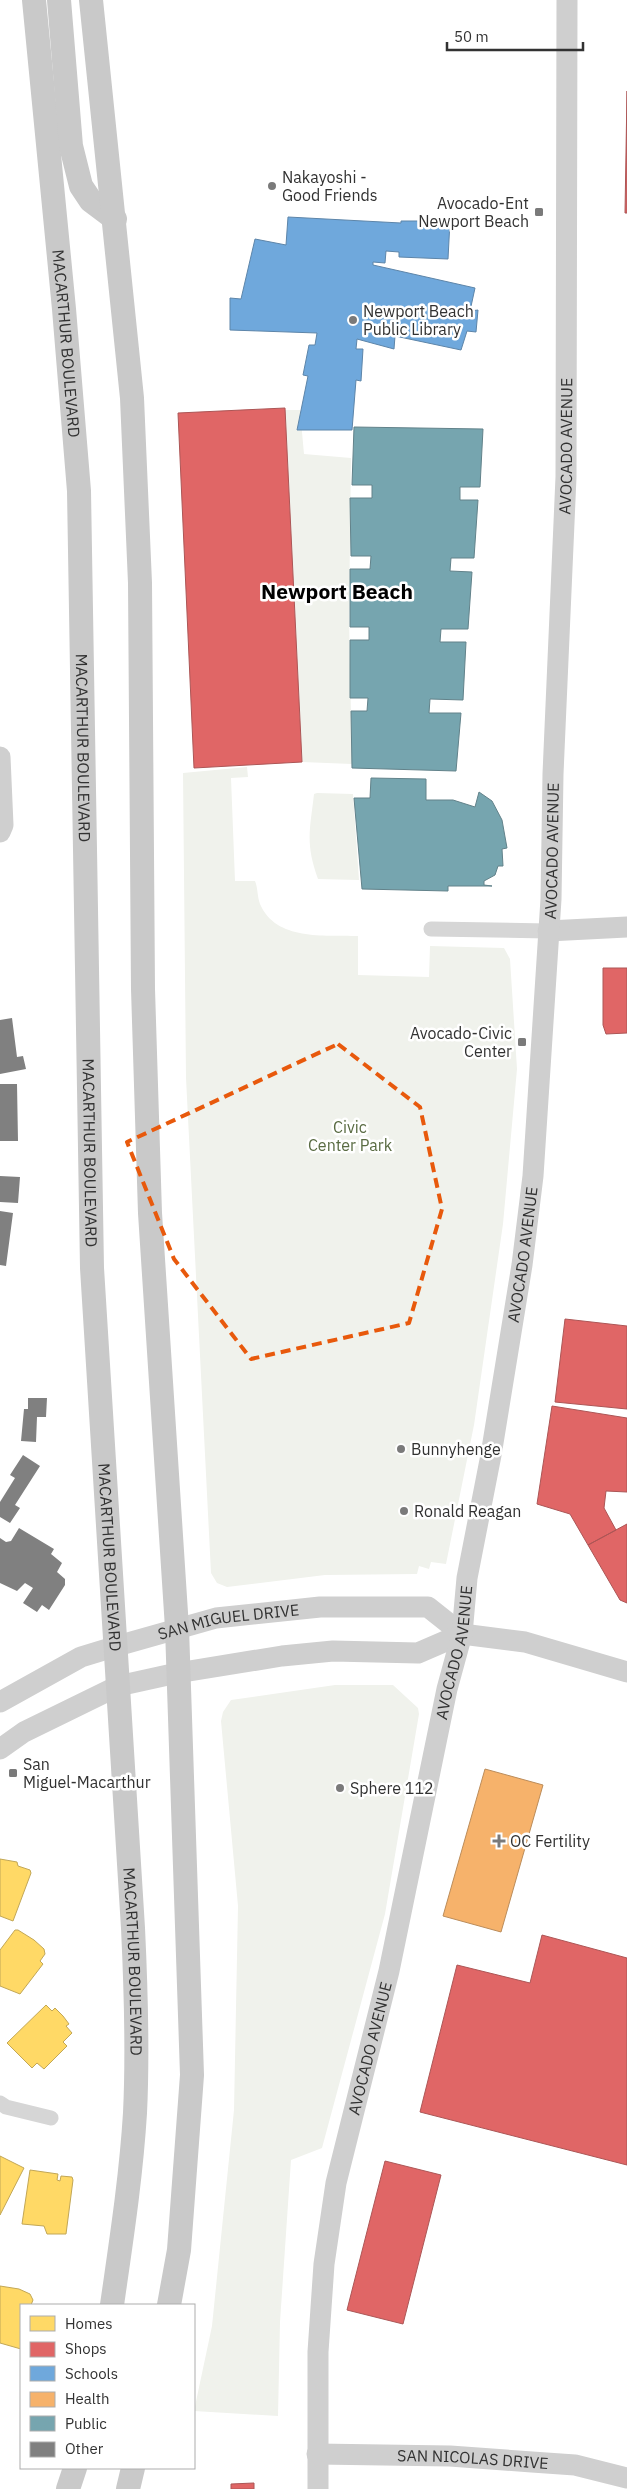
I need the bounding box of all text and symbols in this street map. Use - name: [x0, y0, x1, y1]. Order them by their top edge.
- scale bar: [447, 20, 583, 52]
- text: 50 m: [454, 27, 489, 46]
- place label: Nakayoshi - Good Friends: [282, 167, 378, 205]
- marker: Nakayoshi - Good Friends: [266, 180, 278, 192]
- place label: Avocado-Ent Newport Beach: [418, 193, 529, 231]
- marker: Avocado-Ent Newport Beach: [533, 206, 545, 218]
- street label: MACARTHUR BOULEVARD: [48, 249, 85, 438]
- place label: Newport Beach Public Library: [363, 301, 474, 339]
- marker: Newport Beach Public Library: [347, 314, 359, 326]
- street label: AVOCADO AVENUE: [554, 378, 576, 515]
- district label: Newport Beach: [261, 577, 413, 605]
- street label: MACARTHUR BOULEVARD: [72, 653, 95, 842]
- street label: AVOCADO AVENUE: [540, 782, 563, 920]
- place label: Avocado-Civic Center: [410, 1023, 512, 1061]
- marker: Avocado-Civic Center: [516, 1036, 528, 1048]
- street label: MACARTHUR BOULEVARD: [78, 1058, 102, 1247]
- park label: Civic Center Park: [308, 1117, 393, 1155]
- street label: AVOCADO AVENUE: [503, 1186, 542, 1324]
- place label: Bunnyhenge: [411, 1439, 501, 1459]
- marker: Bunnyhenge: [395, 1443, 407, 1455]
- street label: MACARTHUR BOULEVARD: [94, 1462, 126, 1652]
- place label: Ronald Reagan: [414, 1501, 521, 1521]
- marker: Ronald Reagan: [398, 1505, 410, 1517]
- street label: AVOCADO AVENUE: [431, 1584, 476, 1721]
- street label: SAN MIGUEL DRIVE: [156, 1599, 300, 1644]
- place label: San Miguel-Macarthur: [23, 1754, 151, 1792]
- marker: San Miguel-Macarthur: [7, 1767, 19, 1779]
- place label: Sphere 112: [350, 1778, 434, 1798]
- marker: Sphere 112: [334, 1782, 346, 1794]
- place label: OC Fertility: [510, 1831, 590, 1851]
- marker: OC Fertility: [492, 1834, 506, 1848]
- street label: MACARTHUR BOULEVARD: [119, 1867, 146, 2056]
- street label: AVOCADO AVENUE: [343, 1979, 396, 2117]
- legend: [20, 2304, 195, 2469]
- text: Homes: [65, 2314, 113, 2333]
- text: Shops: [65, 2339, 107, 2358]
- text: Schools: [65, 2364, 118, 2383]
- text: Health: [65, 2389, 110, 2408]
- text: Public: [65, 2414, 107, 2433]
- text: Other: [65, 2439, 104, 2458]
- street label: SAN NICOLAS DRIVE: [397, 2445, 549, 2473]

